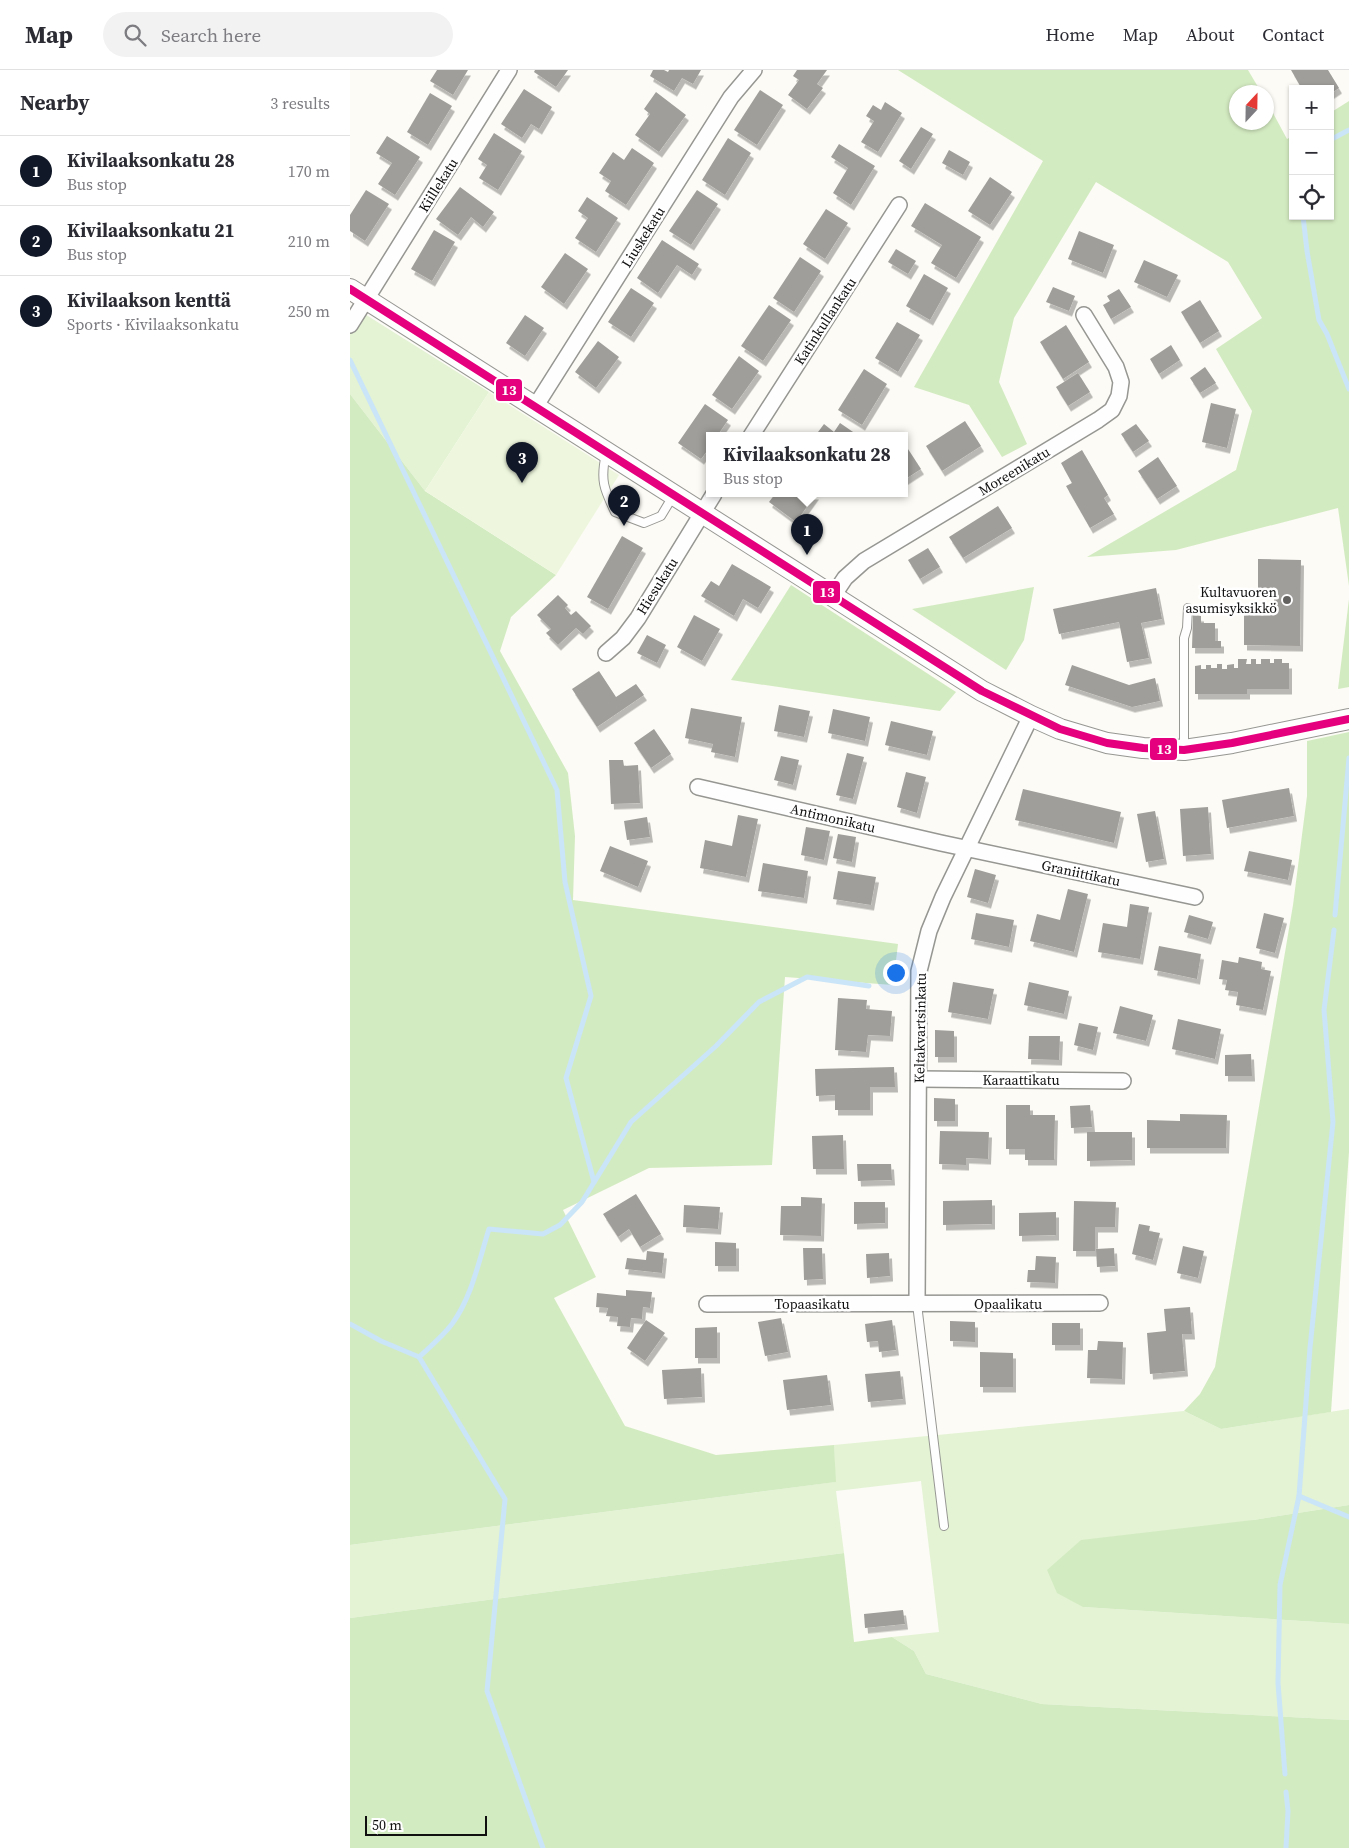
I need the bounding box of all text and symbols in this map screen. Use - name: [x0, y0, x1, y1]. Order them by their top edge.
- search box: [103, 12, 453, 57]
- text: Map: [25, 18, 73, 51]
- icon: search: [121, 21, 149, 49]
- text: Search here: [161, 22, 261, 48]
- text: Home: [1046, 22, 1095, 47]
- text: Map: [1123, 22, 1158, 47]
- text: About: [1186, 22, 1234, 47]
- text: Contact: [1262, 22, 1324, 47]
- north arrow: [1229, 85, 1274, 130]
- map controls: [1289, 85, 1334, 220]
- button: +: [1289, 85, 1334, 130]
- text: Nearby: [20, 88, 90, 117]
- text: 3 results: [270, 92, 330, 114]
- button: −: [1289, 130, 1334, 175]
- text: Kivilaaksonkatu 28: [67, 147, 235, 173]
- street label: Kiillekatu: [413, 154, 463, 216]
- text: 1: [32, 160, 40, 182]
- text: 170 m: [288, 160, 330, 182]
- text: Bus stop: [67, 173, 127, 195]
- button: locate: [1289, 175, 1334, 220]
- street label: Liuskekatu: [616, 203, 670, 271]
- text: Kivilaaksonkatu 21: [67, 217, 235, 243]
- text: 2: [32, 230, 40, 252]
- text: 210 m: [288, 230, 330, 252]
- text: Bus stop: [67, 243, 127, 265]
- street label: Katinkullankatu: [789, 273, 861, 369]
- text: Kivilaakson kenttä: [67, 287, 231, 313]
- text: 3: [32, 300, 40, 322]
- text: 250 m: [288, 300, 330, 322]
- text: Sports · Kivilaaksonkatu: [67, 313, 239, 335]
- line badge: 13: [495, 378, 523, 402]
- text: 13: [501, 380, 517, 400]
- popup: [706, 432, 908, 497]
- text: Kivilaaksonkatu 28: [723, 441, 891, 467]
- pin: 3: [506, 442, 538, 483]
- street label: Moreenikatu: [974, 442, 1054, 500]
- text: Bus stop: [723, 467, 783, 489]
- pin: 2: [608, 485, 640, 526]
- pin: 1: [791, 514, 823, 555]
- street label: Hiesukatu: [632, 554, 682, 618]
- line badge: 13: [812, 580, 841, 604]
- text: 13: [819, 582, 835, 602]
- place label: Kultavuoren asumisyksikkö: [1185, 582, 1278, 618]
- marker: Kultavuoren asumisyksikkö: [1281, 594, 1293, 606]
- line badge: 13: [1149, 737, 1178, 761]
- text: 13: [1156, 739, 1172, 759]
- street label: Antimonikatu: [788, 798, 878, 838]
- street label: Graniittikatu: [1040, 855, 1122, 891]
- your location: [883, 960, 909, 986]
- street label: Keltakvartsinkatu: [909, 973, 931, 1083]
- street label: Karaattikatu: [982, 1070, 1060, 1090]
- street label: Topaasikatu: [774, 1294, 850, 1314]
- street label: Opaalikatu: [974, 1294, 1042, 1314]
- scale bar: [365, 1813, 488, 1836]
- text: 50 m: [372, 1815, 402, 1835]

